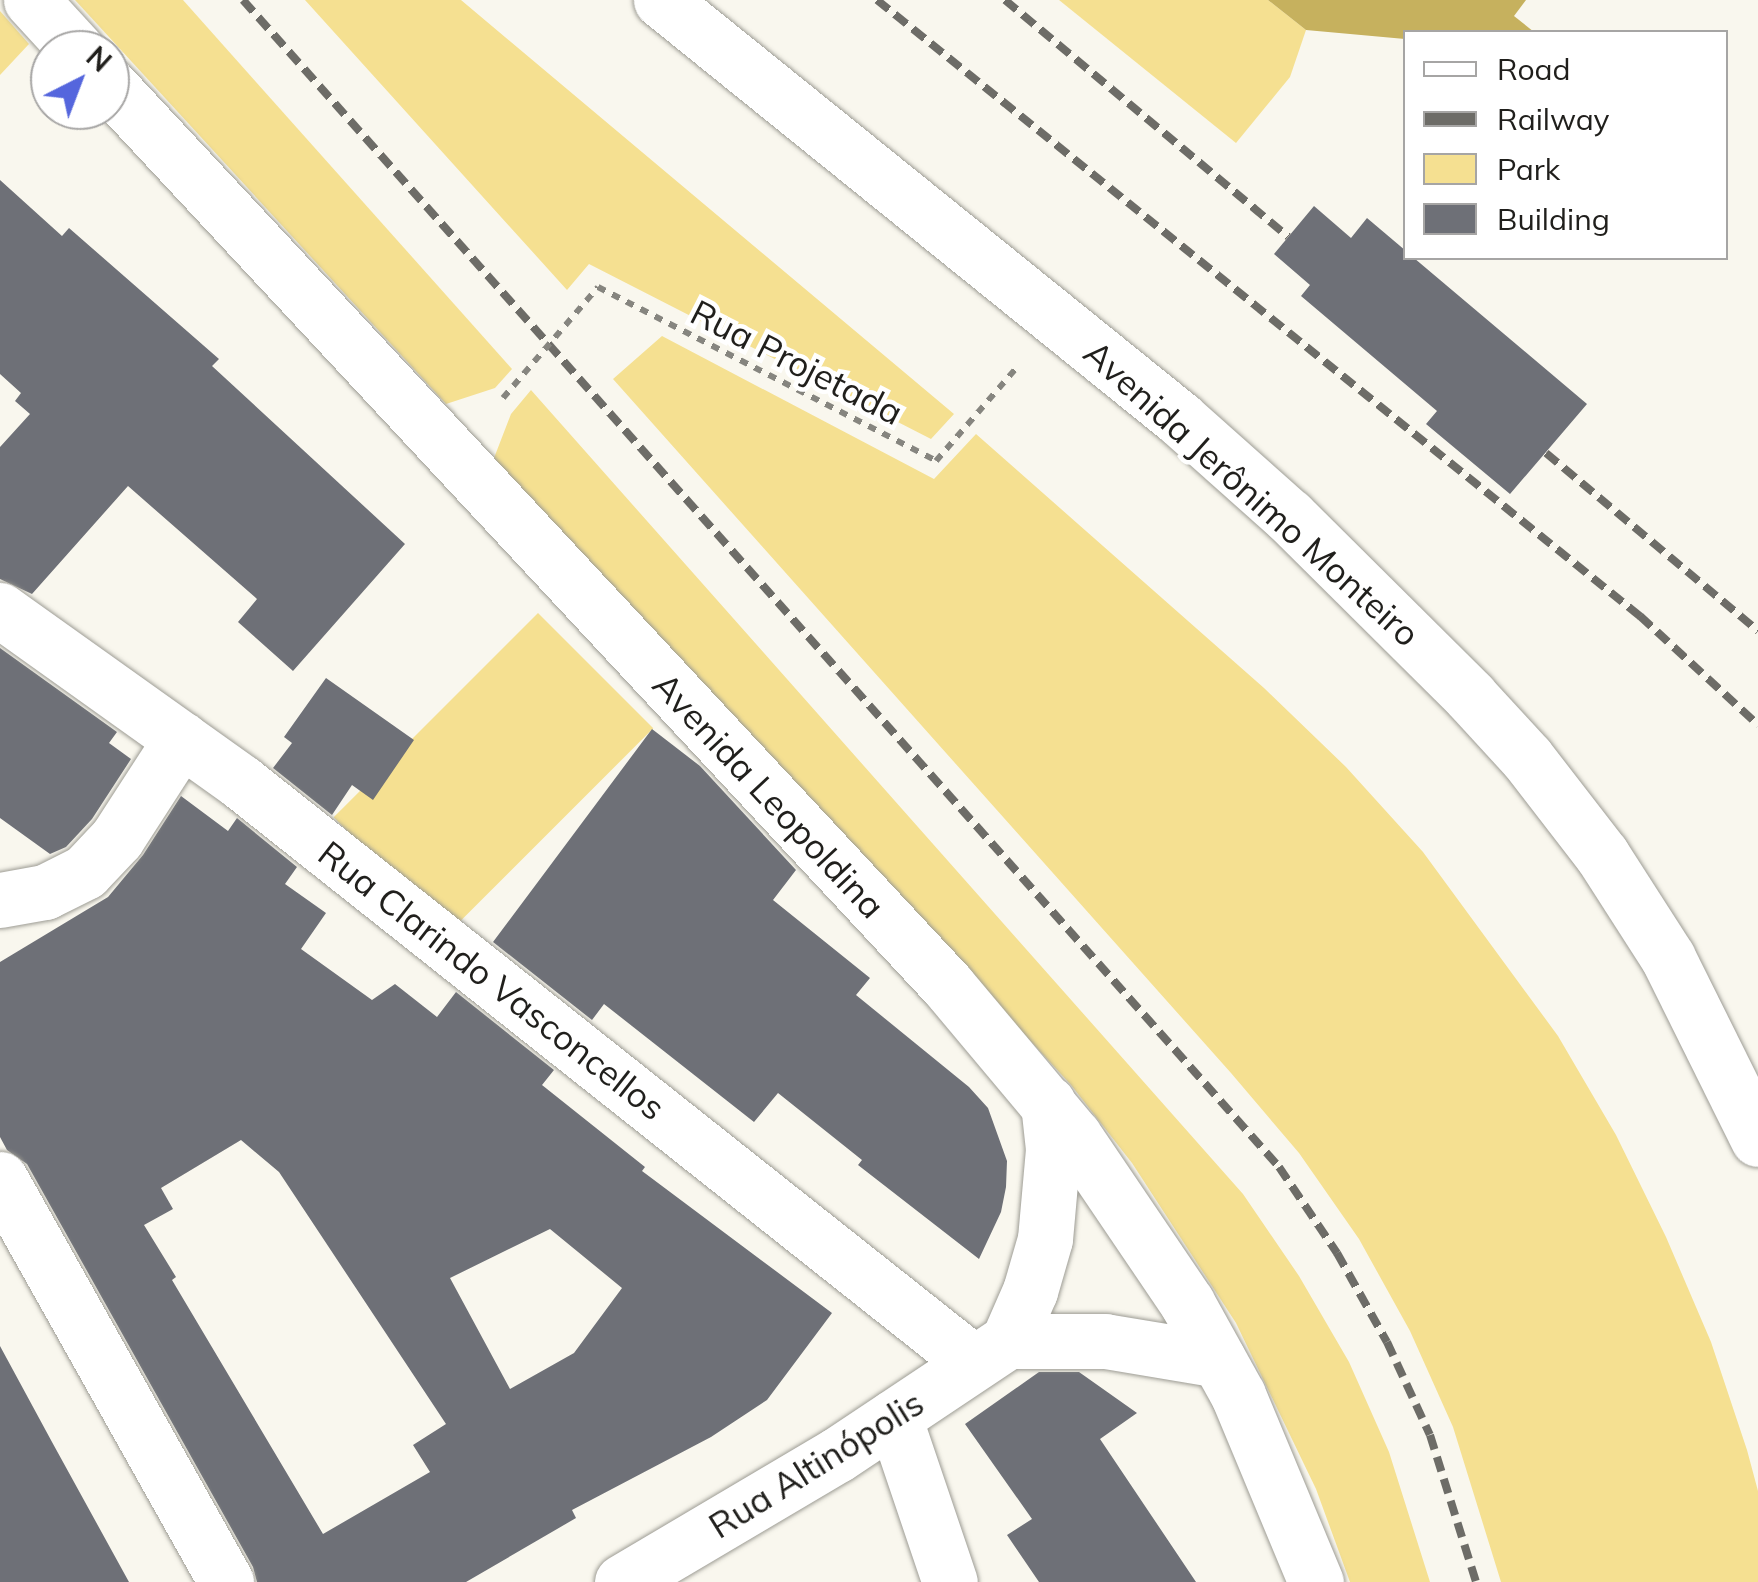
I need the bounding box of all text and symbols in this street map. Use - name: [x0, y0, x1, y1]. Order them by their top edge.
- north arrow: [30, 30, 130, 130]
- legend: [1403, 30, 1728, 260]
- text: N: [79, 39, 119, 79]
- text: Road: [1497, 50, 1571, 88]
- text: Railway: [1497, 100, 1610, 138]
- text: Park: [1497, 150, 1560, 188]
- text: Building: [1497, 200, 1610, 238]
- street label: Rua Projetada: [684, 291, 910, 433]
- street label: Avenida Jerônimo Monteiro: [1076, 331, 1428, 655]
- street label: Avenida Leopoldina: [644, 664, 894, 926]
- street label: Rua Clarindo Vasconcellos: [311, 832, 673, 1128]
- street label: Rua Altinópolis: [701, 1381, 931, 1547]

